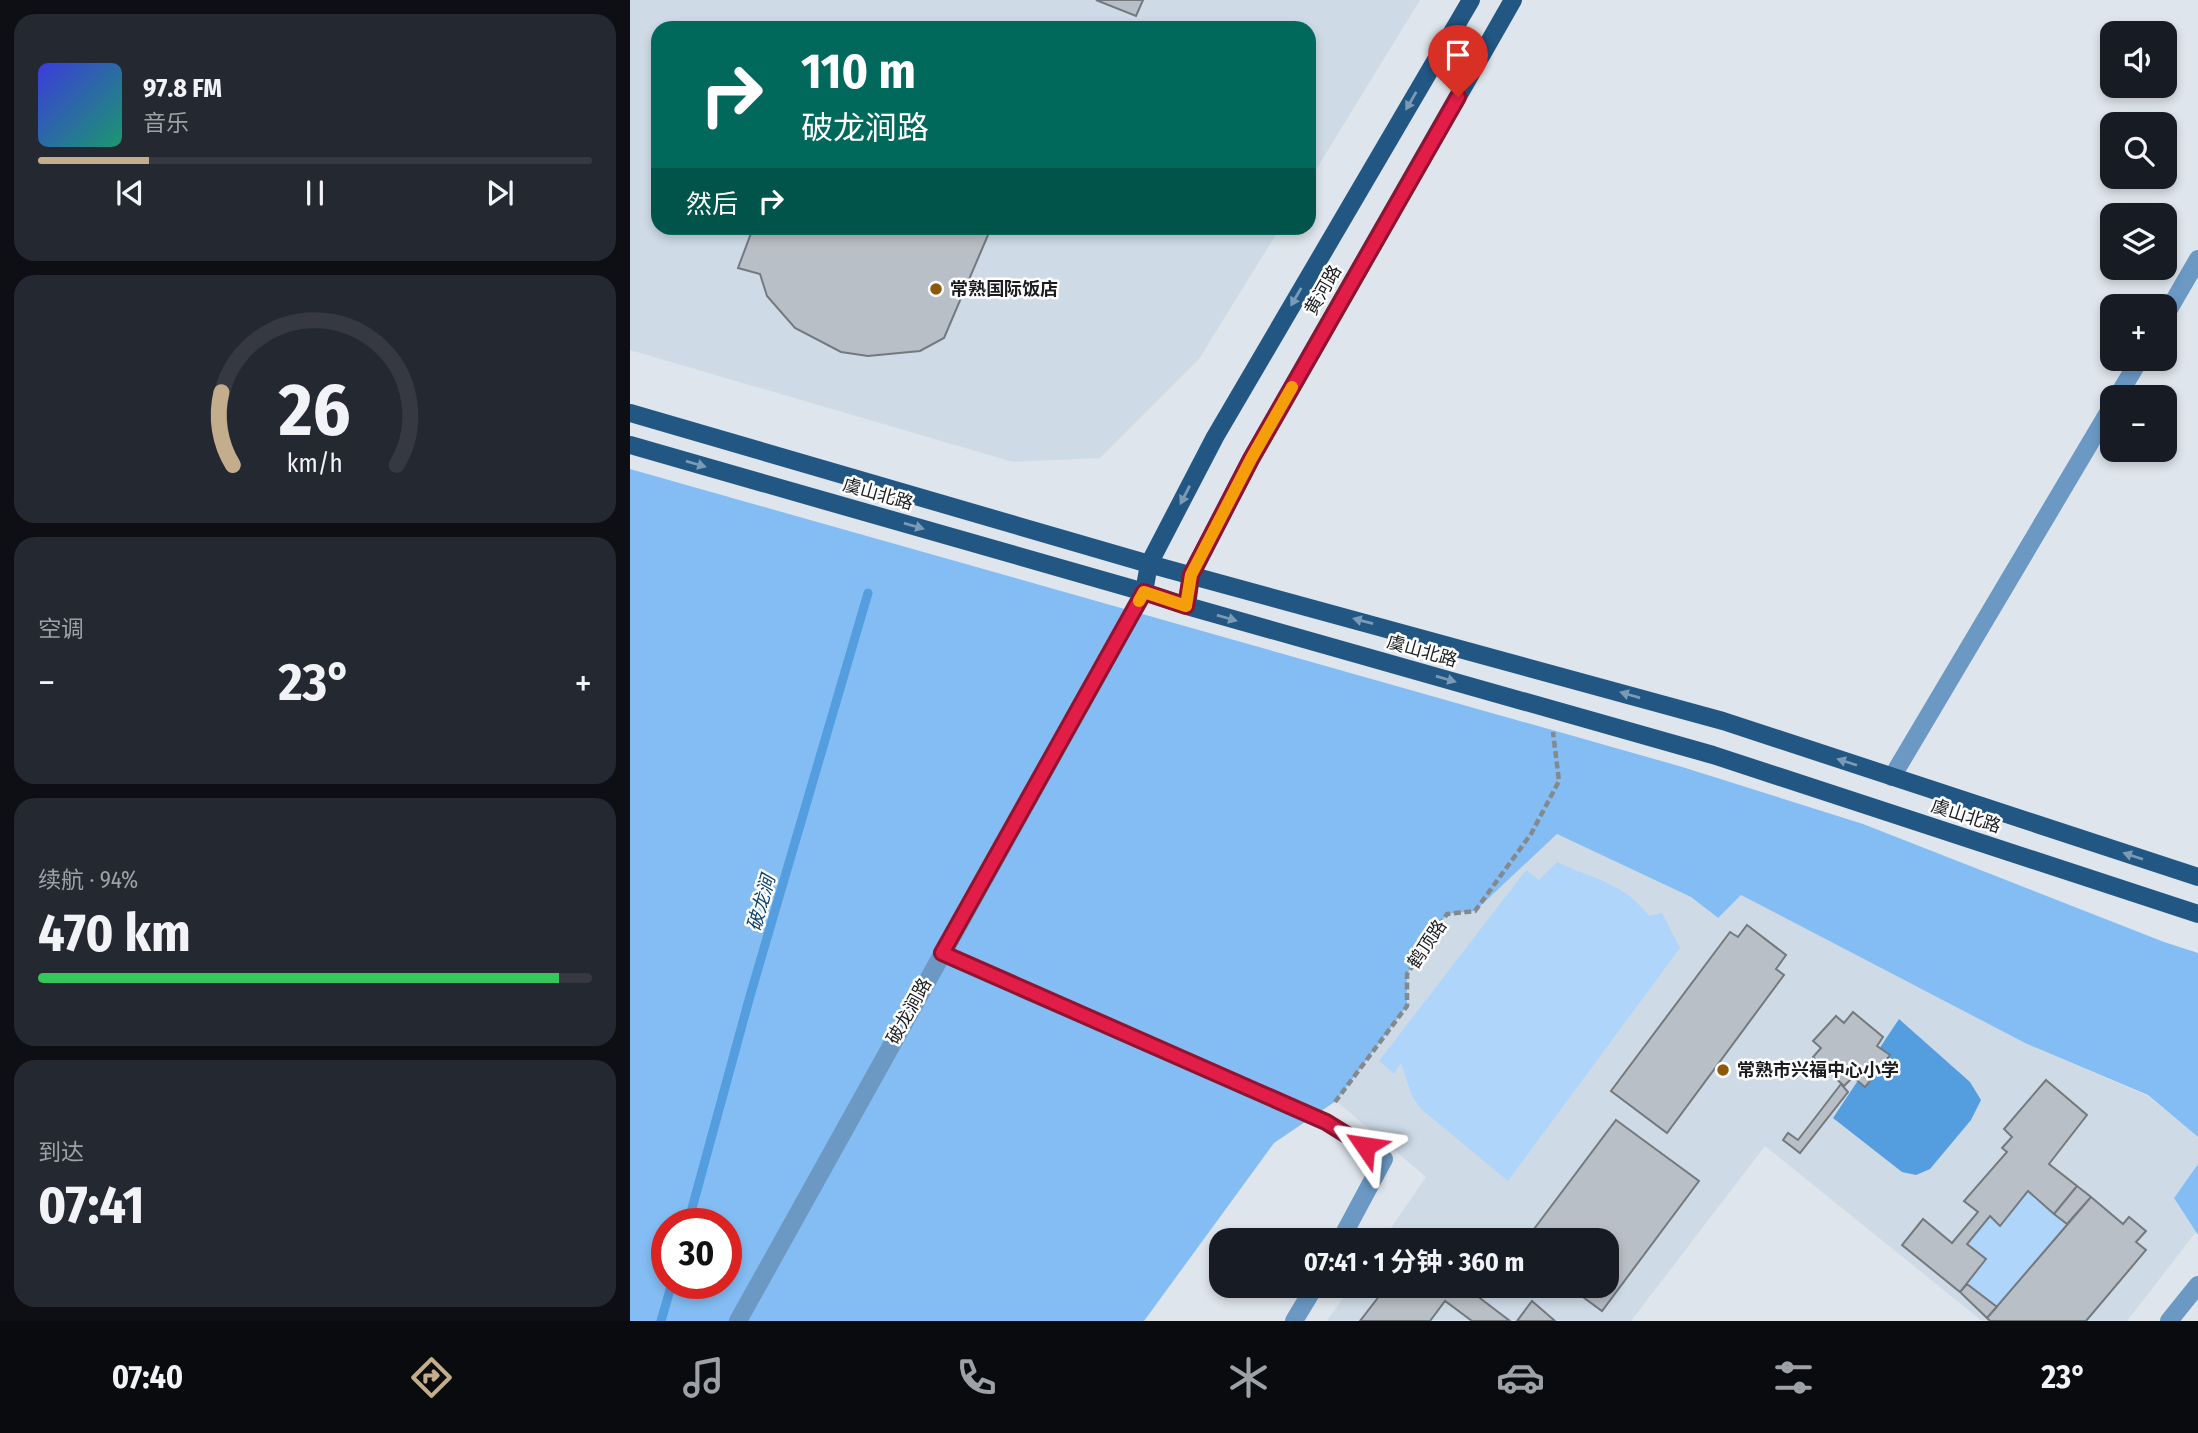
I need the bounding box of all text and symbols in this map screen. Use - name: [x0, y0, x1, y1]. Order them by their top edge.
- map controls: [2100, 21, 2177, 462]
- button: sound: [2100, 21, 2177, 98]
- pin: [1428, 25, 1488, 97]
- icon: arrive: [1439, 36, 1477, 74]
- text: 110 m: [801, 42, 916, 101]
- icon: right: [686, 49, 777, 140]
- text: 97.8 FM: [143, 73, 222, 104]
- one-way arrow: [1405, 92, 1418, 111]
- text: 音乐: [143, 109, 189, 137]
- text: 破龙涧路: [801, 109, 929, 147]
- button: search: [2100, 112, 2177, 189]
- icon: previous: [111, 174, 149, 212]
- icon: pause: [296, 174, 334, 212]
- icon: next: [481, 174, 519, 212]
- icon: right: [752, 182, 790, 220]
- text: 然后: [686, 189, 738, 220]
- button: layers: [2100, 203, 2177, 280]
- street label: 黄河路: [1300, 261, 1346, 319]
- place label: 常熟国际饭店: [950, 278, 1058, 300]
- marker: 常熟国际饭店: [928, 281, 944, 297]
- one-way arrow: [1290, 288, 1303, 307]
- button: +: [2100, 294, 2177, 371]
- text: 26: [278, 368, 351, 455]
- button: −: [2100, 385, 2177, 462]
- text: km/h: [287, 449, 343, 479]
- one-way arrow: [685, 459, 706, 469]
- street label: 虞山北路: [840, 474, 916, 514]
- one-way arrow: [1179, 486, 1191, 506]
- one-way arrow: [904, 522, 925, 532]
- one-way arrow: [1217, 613, 1238, 623]
- text: 空调: [38, 615, 84, 643]
- one-way arrow: [1353, 616, 1374, 626]
- street label: 虞山北路: [1384, 631, 1460, 671]
- text: 23°: [278, 651, 351, 714]
- text: −: [38, 660, 55, 706]
- text: +: [575, 660, 592, 706]
- one-way arrow: [1435, 675, 1456, 685]
- one-way arrow: [1619, 689, 1640, 699]
- one-way arrow: [1837, 756, 1858, 767]
- street label: 虞山北路: [1928, 794, 2004, 838]
- one-way arrow: [2123, 850, 2144, 861]
- text: 续航 · 94%: [38, 866, 138, 894]
- water label: 破龙涧: [742, 870, 781, 934]
- text: 470 km: [38, 902, 191, 965]
- street label: 鹤顶路: [1403, 915, 1451, 973]
- street label: 破龙涧路: [882, 974, 936, 1048]
- place label: 常熟市兴福中心小学: [1737, 1059, 1899, 1081]
- marker: 常熟市兴福中心小学: [1715, 1062, 1731, 1078]
- position arrow: [1328, 1109, 1402, 1183]
- text: 到达: [38, 1138, 84, 1166]
- text: 07:41: [38, 1174, 145, 1237]
- speed limit sign: 30: [651, 1208, 742, 1299]
- text: 07:41 · 1 分钟 · 360 m: [1304, 1247, 1524, 1278]
- icon: directions: [407, 1353, 456, 1402]
- icon: music: [679, 1353, 728, 1402]
- icon: phone: [952, 1353, 1001, 1402]
- icon: climate: [1224, 1353, 1273, 1402]
- icon: car: [1496, 1353, 1545, 1402]
- icon: filters: [1769, 1353, 1818, 1402]
- text: 07:40: [112, 1358, 183, 1396]
- text: 23°: [2041, 1358, 2086, 1396]

